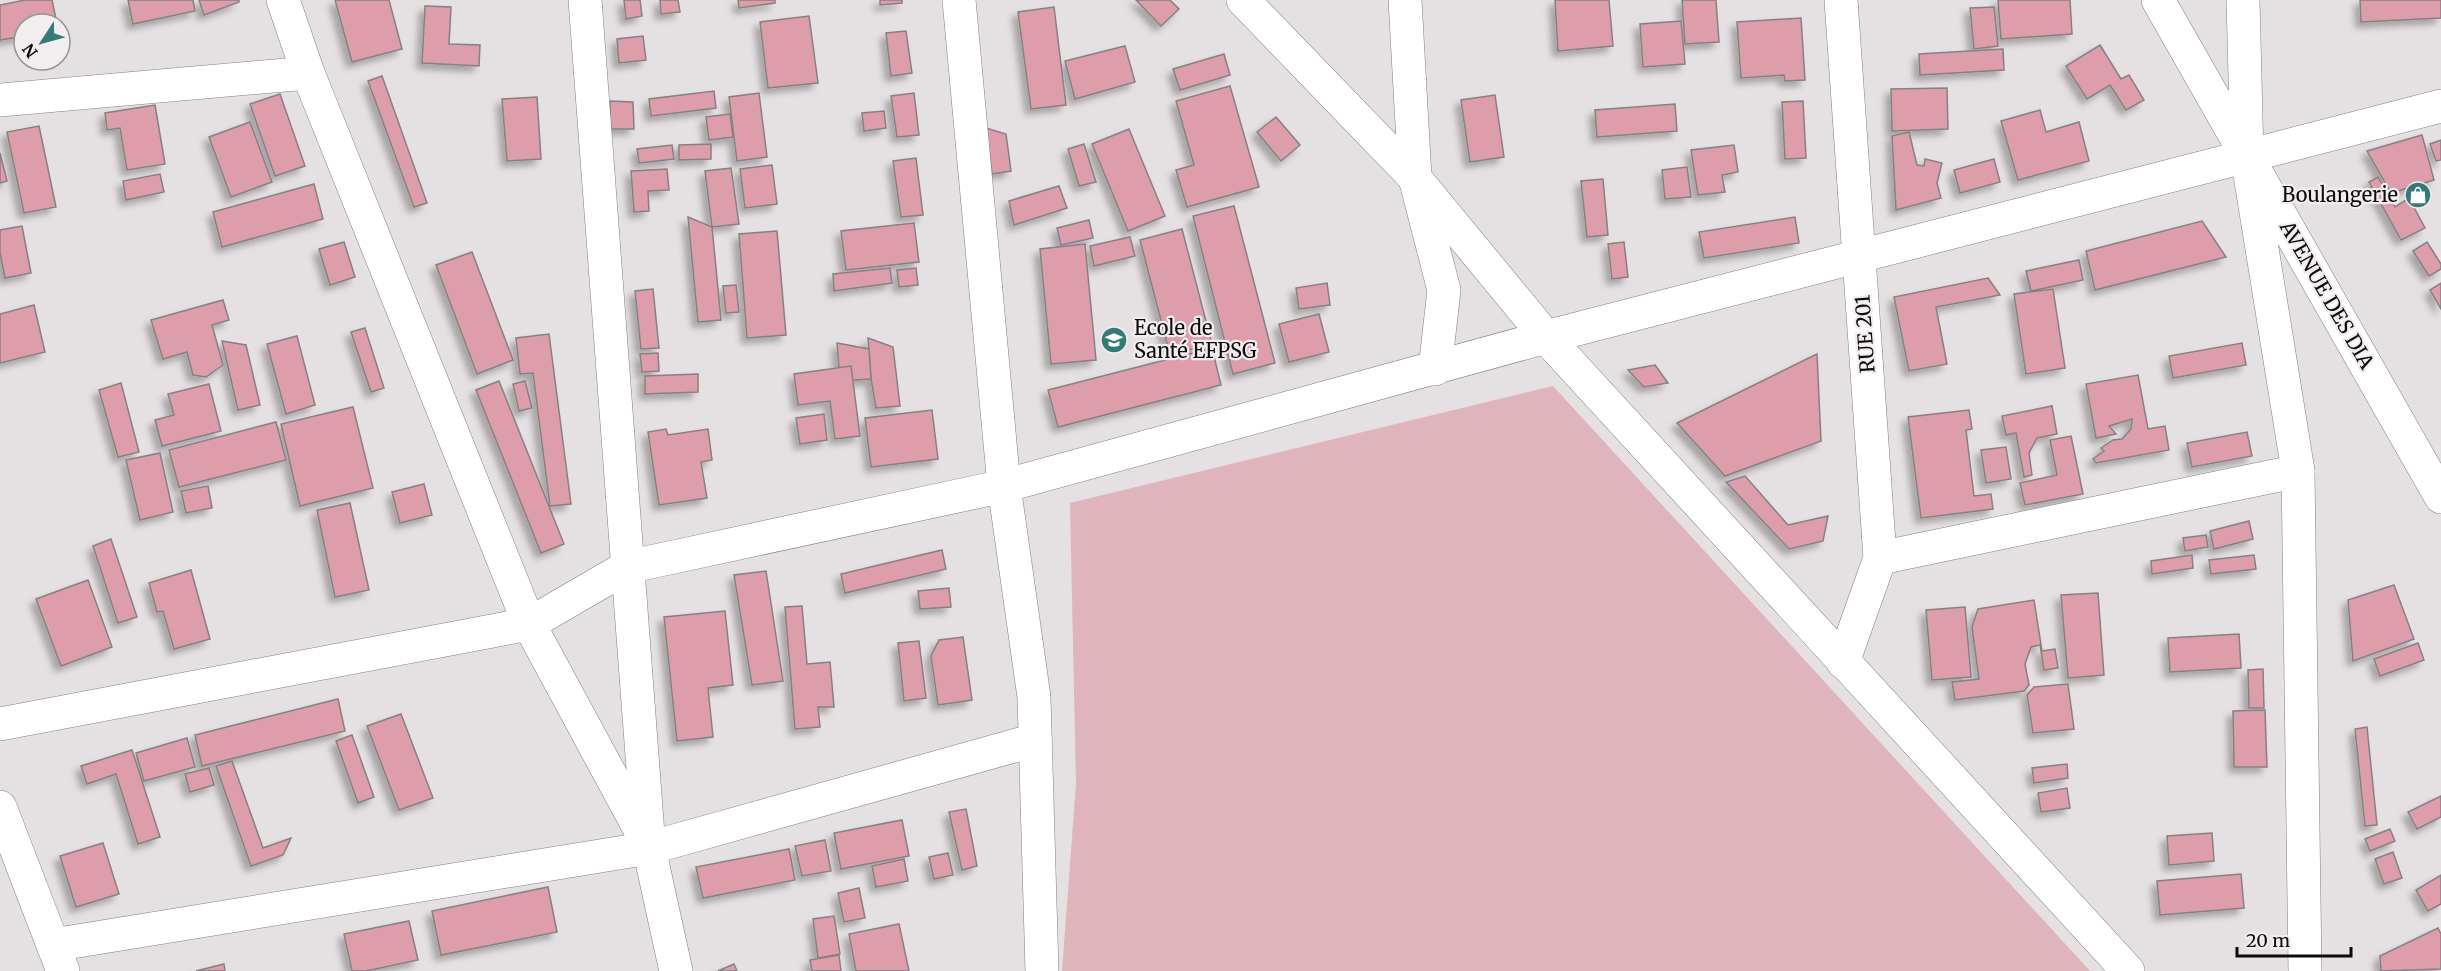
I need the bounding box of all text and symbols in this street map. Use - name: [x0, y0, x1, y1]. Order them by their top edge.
- north arrow: [12, 12, 72, 72]
- text: N: [18, 40, 42, 62]
- shop icon: Boulangerie: [2403, 180, 2433, 210]
- place label: Boulangerie: [2282, 182, 2398, 207]
- street label: AVENUE DES DIA: [2274, 215, 2380, 374]
- street label: RUE 201: [1849, 294, 1880, 374]
- place label: Ecole de Santé EFPSG: [1134, 315, 1257, 363]
- school or university icon: Ecole de Santé EFPSG: [1099, 325, 1129, 355]
- scale bar: [2237, 920, 2351, 958]
- text: 20 m: [2246, 929, 2290, 952]

